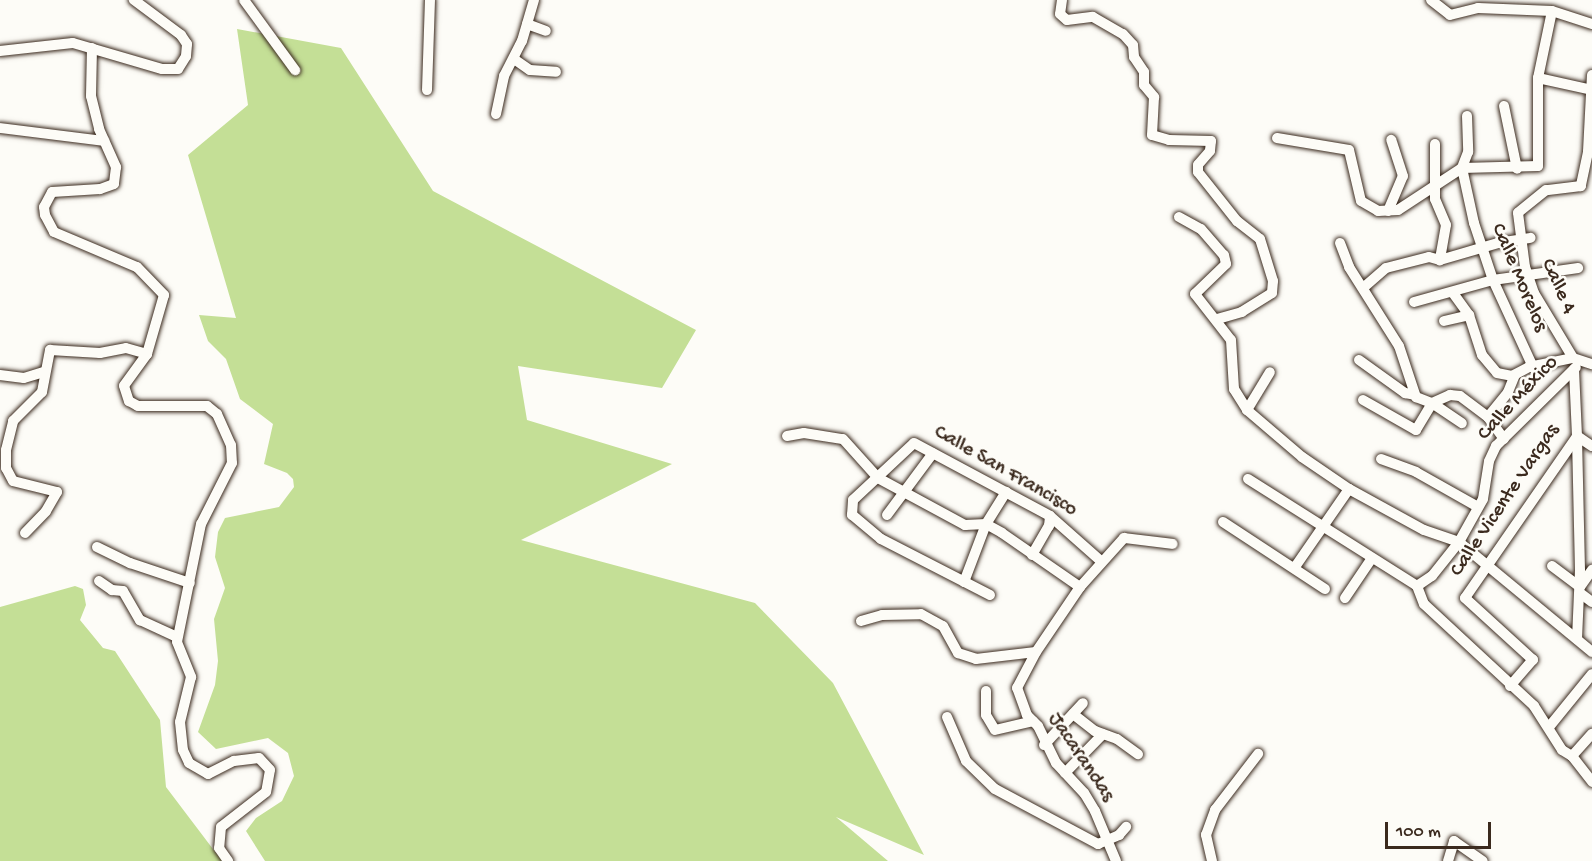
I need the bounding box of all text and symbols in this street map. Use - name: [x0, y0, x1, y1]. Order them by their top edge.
- street label: Calle Morelos: [1484, 220, 1552, 336]
- street label: Calle 4: [1534, 255, 1580, 319]
- street label: Calle México: [1473, 351, 1565, 447]
- street label: Calle Vicente Vargas: [1446, 420, 1566, 582]
- street label: Calle San Francisco: [929, 421, 1081, 523]
- street label: Jacarandas: [1041, 709, 1119, 807]
- scale bar: [1388, 810, 1494, 848]
- text: 100 m: [1396, 822, 1441, 843]

